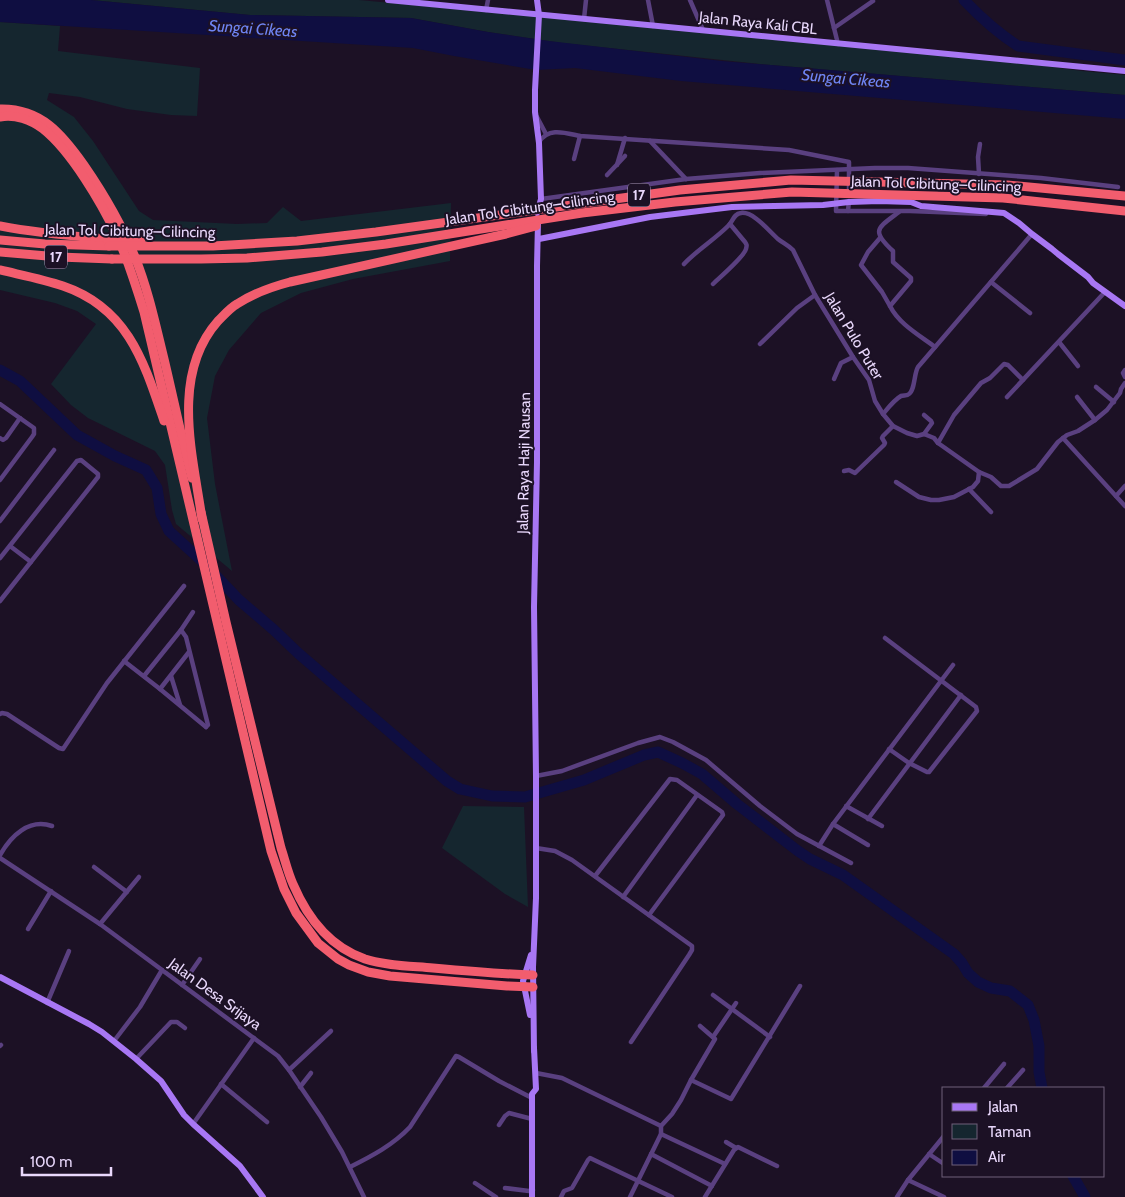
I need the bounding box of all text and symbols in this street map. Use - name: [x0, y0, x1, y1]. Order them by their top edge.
- street label: Jalan Raya Kali CBL: [697, 8, 818, 38]
- water label: Sungai Cikeas: [208, 16, 298, 41]
- water label: Sungai Cikeas: [801, 65, 891, 92]
- street label: Jalan Tol Cibitung–Cilincing: [849, 172, 1022, 196]
- road number: 17: [628, 184, 650, 206]
- street label: Jalan Tol Cibitung–Cilincing: [443, 187, 616, 229]
- street label: Jalan Tol Cibitung–Cilincing: [44, 220, 216, 241]
- road number: 17: [45, 246, 67, 268]
- street label: Jalan Pulo Puter: [820, 288, 887, 383]
- street label: Jalan Raya Haji Nausan: [514, 392, 534, 535]
- street label: Jalan Desa Srijaya: [164, 954, 265, 1034]
- legend: [942, 1087, 1105, 1177]
- text: Jalan: [987, 1098, 1018, 1116]
- text: Taman: [988, 1123, 1031, 1141]
- scale bar: [22, 1144, 111, 1176]
- text: Air: [988, 1148, 1005, 1166]
- text: 100 m: [30, 1153, 72, 1171]

